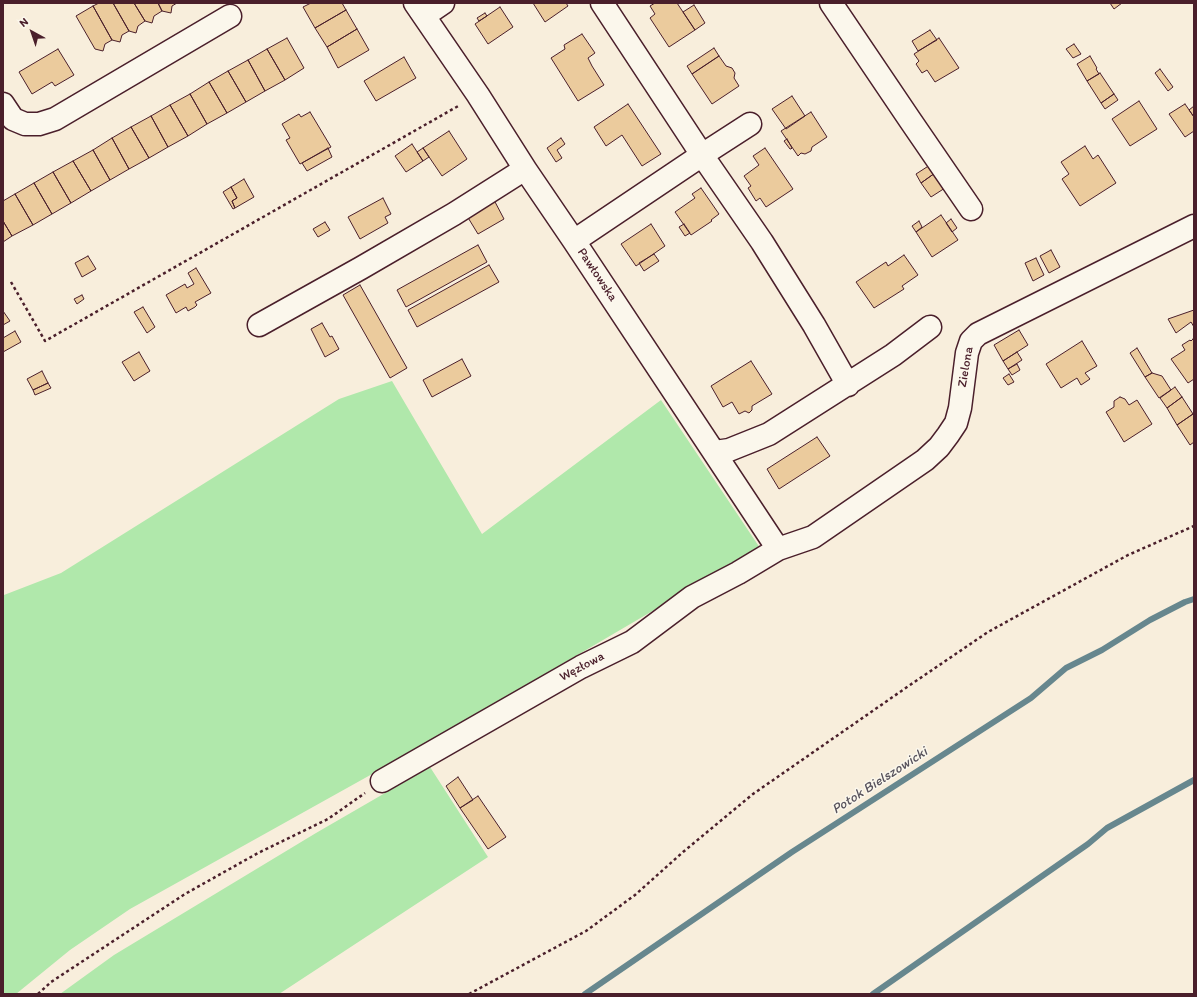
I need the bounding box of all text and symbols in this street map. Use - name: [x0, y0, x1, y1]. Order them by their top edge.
- north arrow: [12, 12, 52, 52]
- text: N: [17, 15, 31, 30]
- street label: Pawłowska: [573, 245, 621, 305]
- street label: Zielona: [955, 346, 977, 388]
- street label: Węzłowa: [557, 649, 607, 685]
- water label: Potok Bielszowicki: [829, 744, 931, 818]

